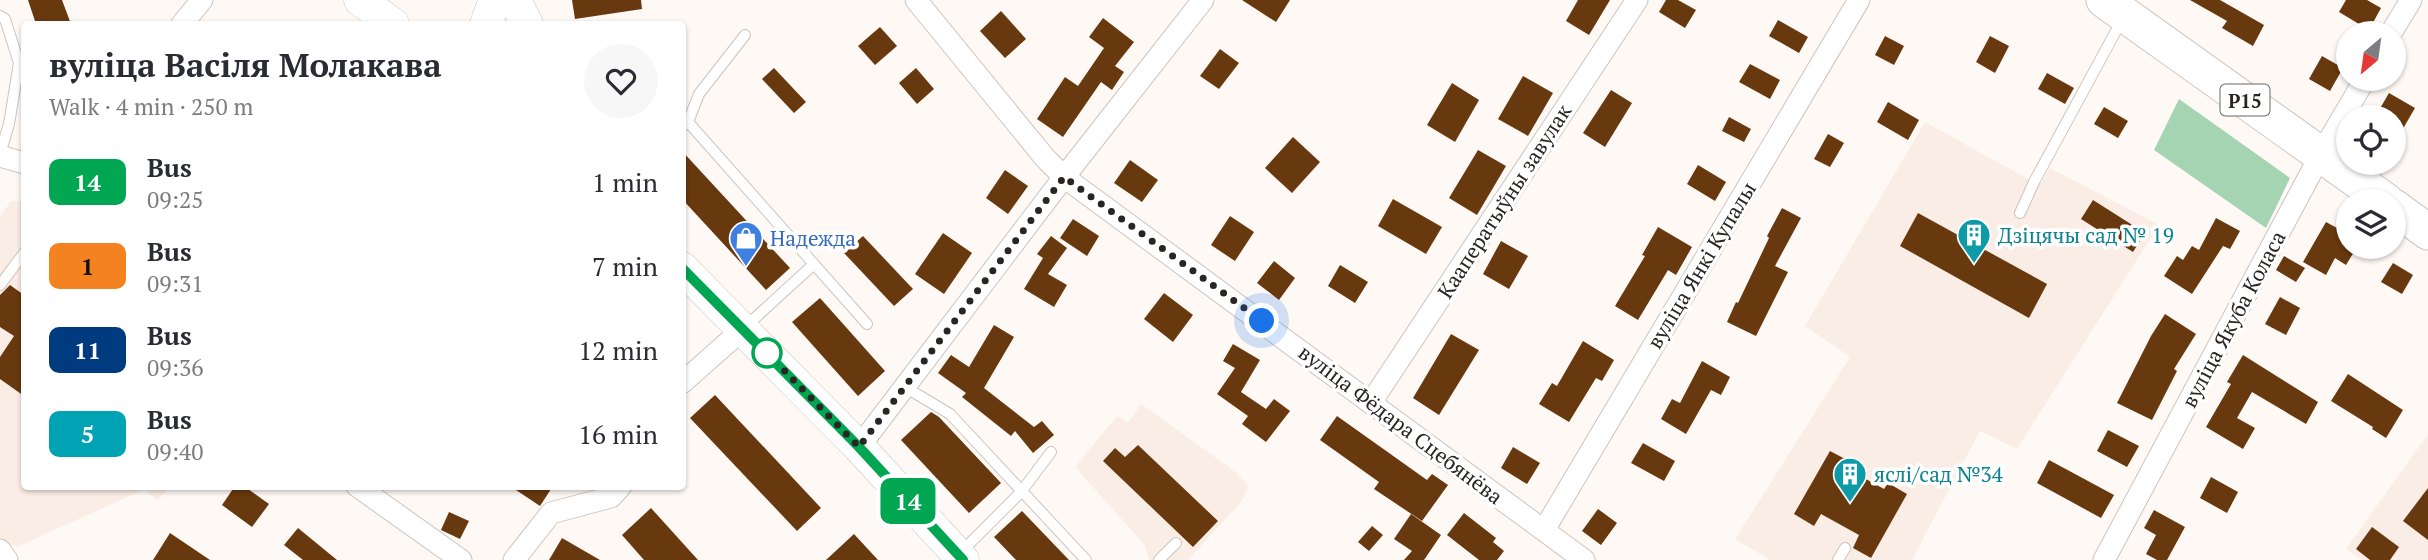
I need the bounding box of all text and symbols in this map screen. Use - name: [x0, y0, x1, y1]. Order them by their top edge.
- north arrow: [2336, 21, 2406, 91]
- map controls: [2336, 21, 2406, 259]
- text: вуліца Васіля Молакава: [49, 43, 442, 86]
- button: heart: [584, 44, 658, 118]
- road number: Р15: [2220, 85, 2270, 116]
- text: Walk · 4 min · 250 m: [49, 91, 253, 122]
- street label: Кааператыўны завулак: [1431, 98, 1578, 303]
- button: locate: [2336, 105, 2406, 175]
- text: Bus: [147, 150, 192, 184]
- text: 1 min: [592, 165, 658, 199]
- text: 14: [74, 166, 101, 198]
- street label: вуліца Янкі Купалы: [1640, 176, 1762, 354]
- text: 09:25: [147, 184, 204, 215]
- button: layers: [2336, 189, 2406, 259]
- building icon: Дзіцячы сад № 19: [1955, 216, 1993, 265]
- shop icon: Надежда: [727, 219, 765, 268]
- place label: Дзіцячы сад № 19: [1998, 221, 2174, 249]
- place label: Надежда: [770, 224, 856, 252]
- street label: вуліца Якуба Коласа: [2175, 225, 2292, 412]
- text: Bus: [147, 234, 192, 268]
- text: 7 min: [592, 249, 658, 283]
- text: 1: [81, 250, 94, 282]
- text: 09:31: [147, 268, 204, 299]
- your location: [1244, 303, 1279, 338]
- text: Bus: [147, 318, 192, 352]
- text: 12 min: [578, 333, 658, 367]
- text: 11: [74, 334, 101, 366]
- unlabelled marker: [752, 338, 782, 368]
- street label: вуліца Фёдара Сцебянёва: [1293, 338, 1509, 510]
- text: 09:36: [147, 352, 204, 383]
- text: Bus: [147, 402, 192, 436]
- text: 16 min: [578, 417, 658, 451]
- text: 5: [81, 418, 94, 450]
- text: 09:40: [147, 436, 204, 467]
- building icon: яслі/сад №34: [1831, 455, 1869, 504]
- place label: яслі/сад №34: [1874, 460, 2004, 488]
- line badge: 14: [876, 478, 940, 524]
- text: 14: [894, 485, 922, 517]

